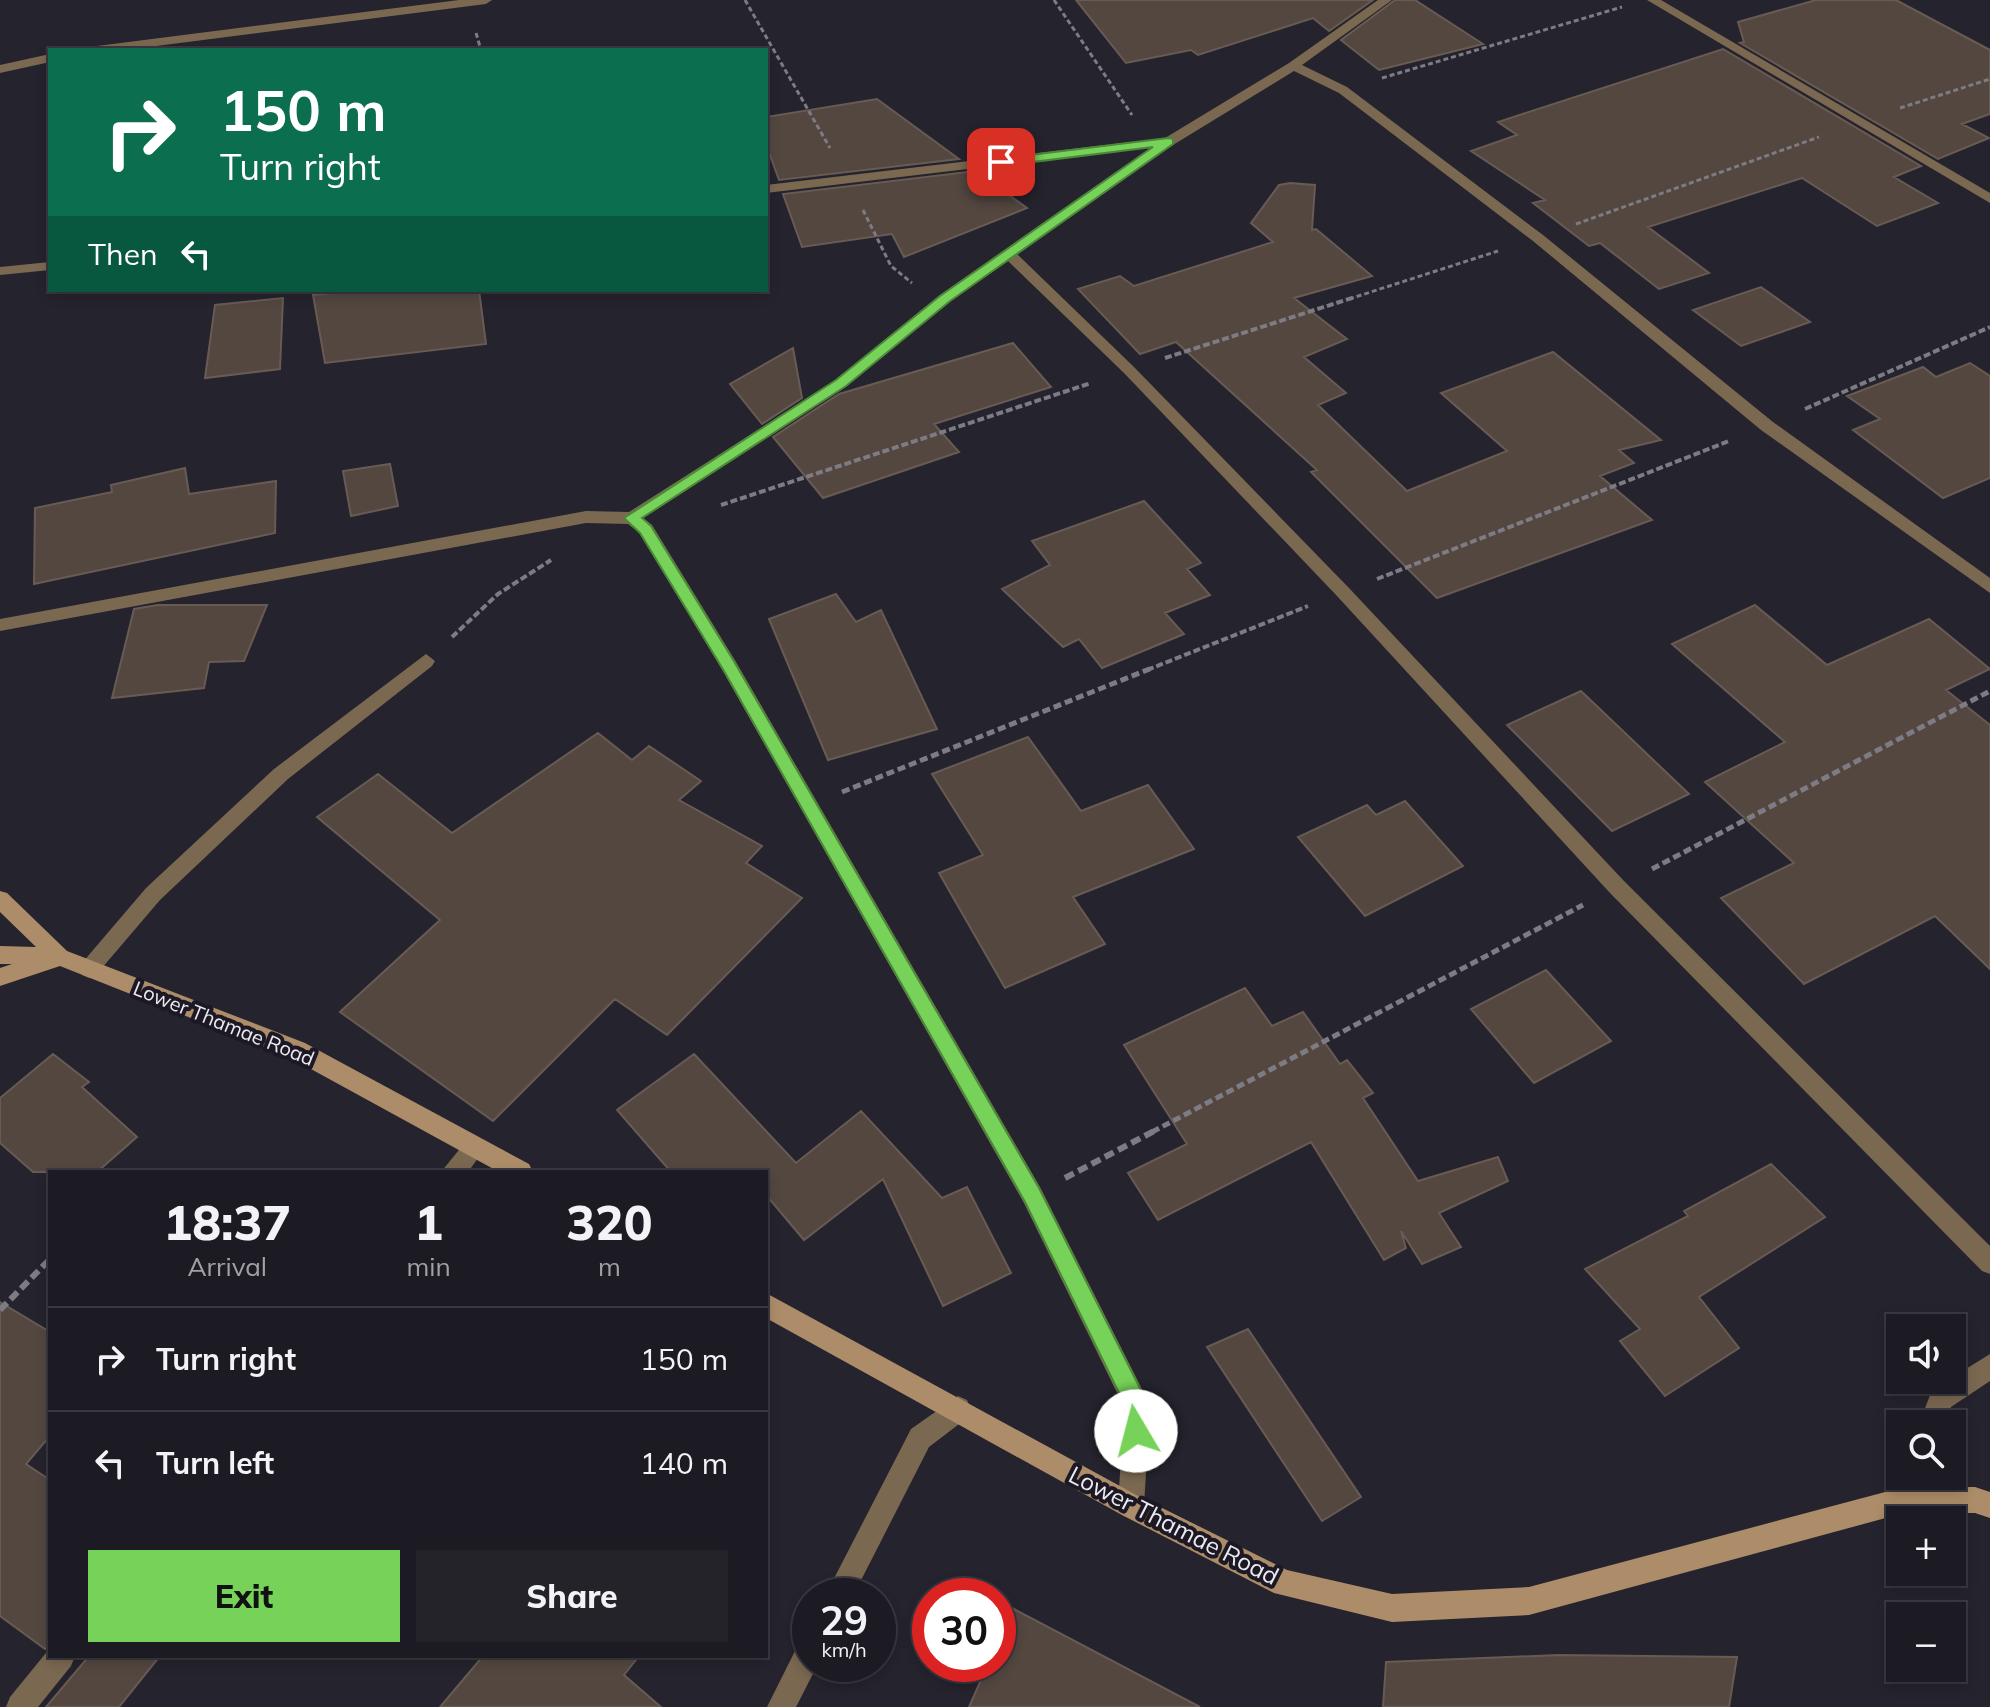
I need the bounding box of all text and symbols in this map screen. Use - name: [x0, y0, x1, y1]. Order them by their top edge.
- text: 150 m: [220, 75, 387, 145]
- icon: right: [88, 80, 192, 184]
- pin: [967, 128, 1035, 196]
- icon: arrive: [979, 140, 1023, 184]
- text: Turn right: [220, 144, 381, 189]
- icon: left: [174, 232, 218, 276]
- text: Then: [88, 235, 158, 273]
- street label: Lower Thamae Road: [130, 975, 318, 1071]
- text: 18:37: [163, 1192, 291, 1252]
- text: 1: [414, 1192, 443, 1252]
- text: 320: [566, 1192, 653, 1252]
- text: Arrival: [187, 1250, 267, 1283]
- text: min: [407, 1250, 451, 1283]
- text: m: [598, 1250, 621, 1283]
- map controls: [1886, 1314, 1966, 1682]
- button: sound: [1886, 1314, 1966, 1394]
- icon: right: [88, 1337, 132, 1381]
- text: Turn right: [156, 1340, 296, 1378]
- text: 150 m: [640, 1340, 728, 1378]
- position arrow: [1094, 1389, 1178, 1473]
- button: search: [1886, 1410, 1966, 1490]
- icon: left: [88, 1441, 132, 1485]
- text: Turn left: [156, 1444, 274, 1482]
- text: 140 m: [640, 1444, 728, 1482]
- street label: Lower Thamae Road: [1064, 1459, 1284, 1591]
- button: +: [1886, 1506, 1966, 1586]
- button: Exit: [88, 1550, 400, 1642]
- button: Share: [416, 1550, 728, 1642]
- speed limit sign: 30: [912, 1578, 1016, 1682]
- text: 29: [820, 1595, 868, 1645]
- button: −: [1886, 1602, 1966, 1682]
- text: km/h: [821, 1637, 867, 1662]

